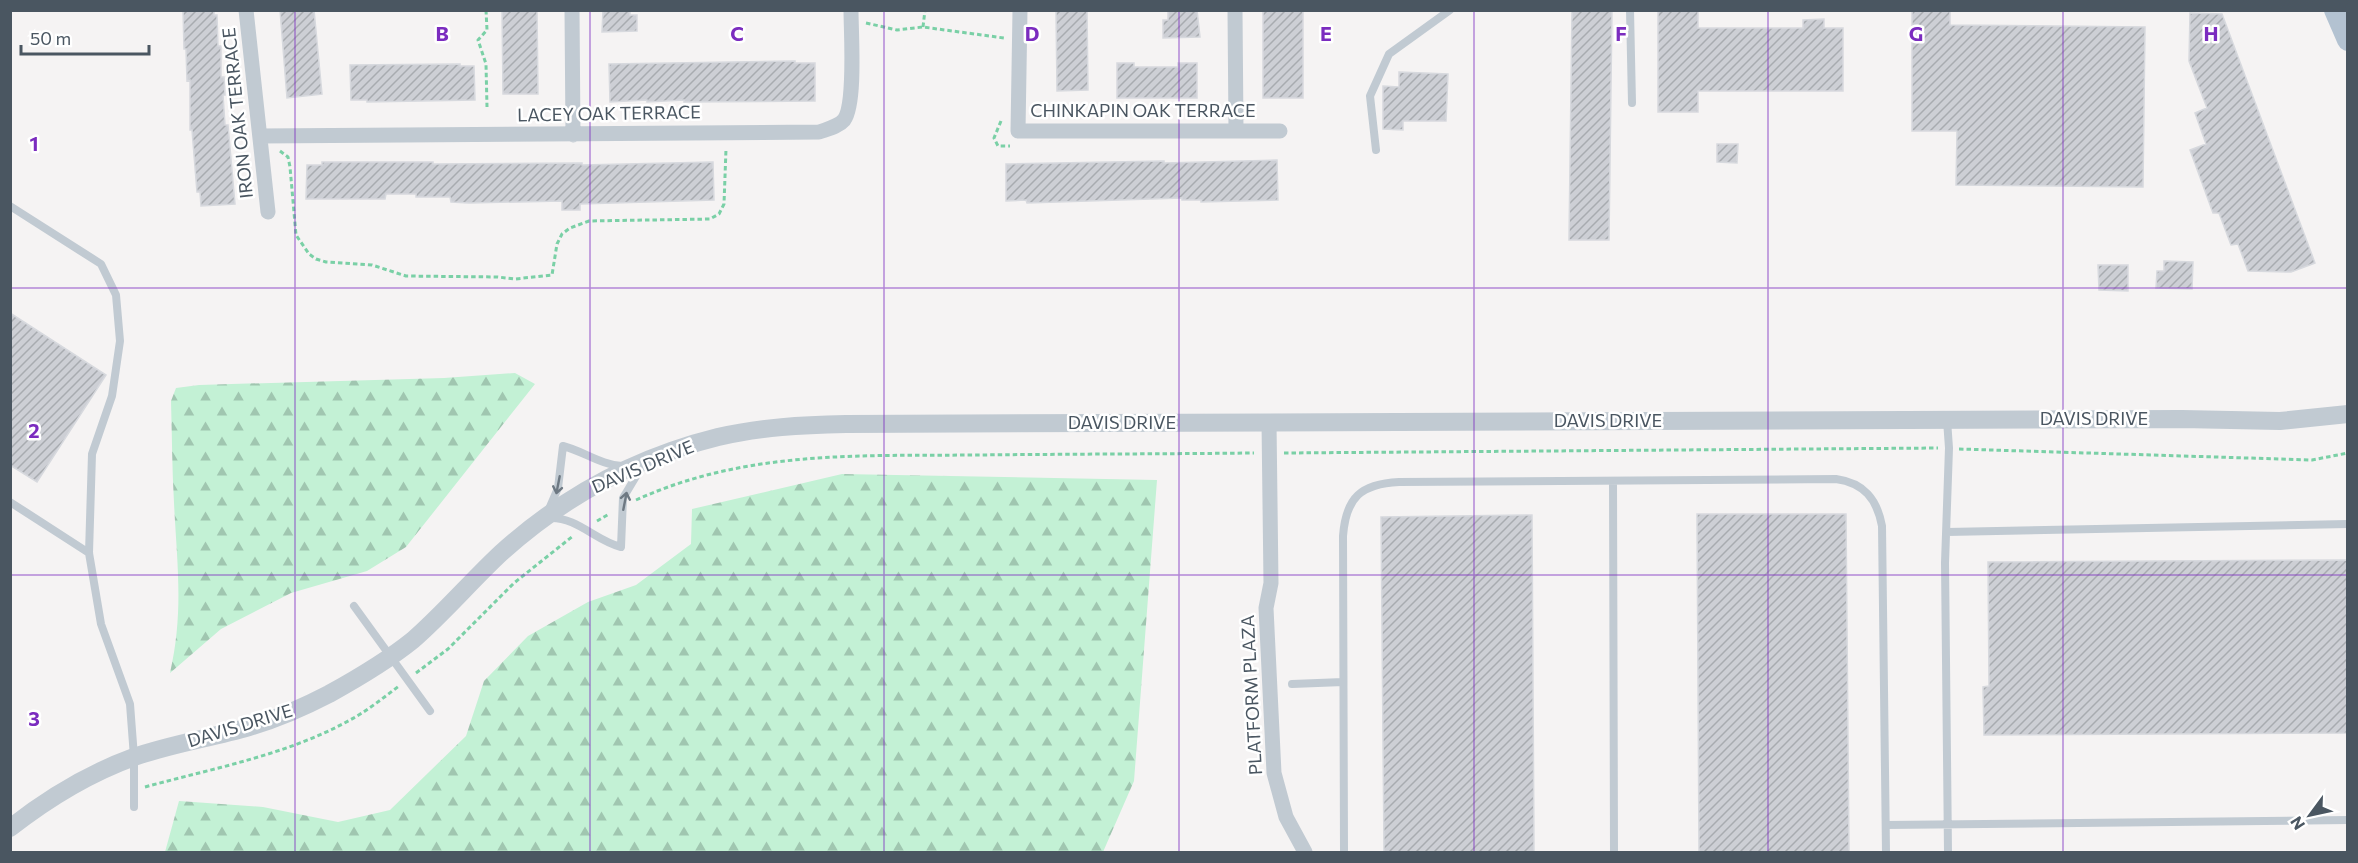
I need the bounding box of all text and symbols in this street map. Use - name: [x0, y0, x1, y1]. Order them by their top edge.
- scale bar: [21, 18, 148, 56]
- text: B: [435, 21, 449, 45]
- text: C: [730, 21, 744, 45]
- text: D: [1025, 21, 1039, 45]
- text: E: [1320, 21, 1332, 45]
- text: F: [1615, 21, 1627, 45]
- text: G: [1909, 21, 1923, 45]
- text: H: [2204, 21, 2219, 45]
- street label: IRON OAK TERRACE: [217, 26, 257, 200]
- text: 50 m: [30, 27, 71, 49]
- street label: CHINKAPIN OAK TERRACE: [1030, 99, 1256, 121]
- street label: LACEY OAK TERRACE: [517, 100, 701, 126]
- text: 1: [29, 131, 39, 155]
- street label: DAVIS DRIVE: [2040, 407, 2148, 429]
- street label: DAVIS DRIVE: [1554, 409, 1662, 431]
- street label: DAVIS DRIVE: [1068, 411, 1176, 433]
- text: 2: [28, 418, 40, 442]
- street label: DAVIS DRIVE: [588, 435, 697, 497]
- one-way arrow: [552, 475, 563, 494]
- one-way arrow: [620, 492, 631, 511]
- street label: PLATFORM PLAZA: [1236, 614, 1266, 776]
- street label: DAVIS DRIVE: [185, 699, 295, 751]
- text: 3: [28, 706, 40, 730]
- north arrow: [2280, 785, 2340, 845]
- text: N: [2286, 813, 2308, 834]

